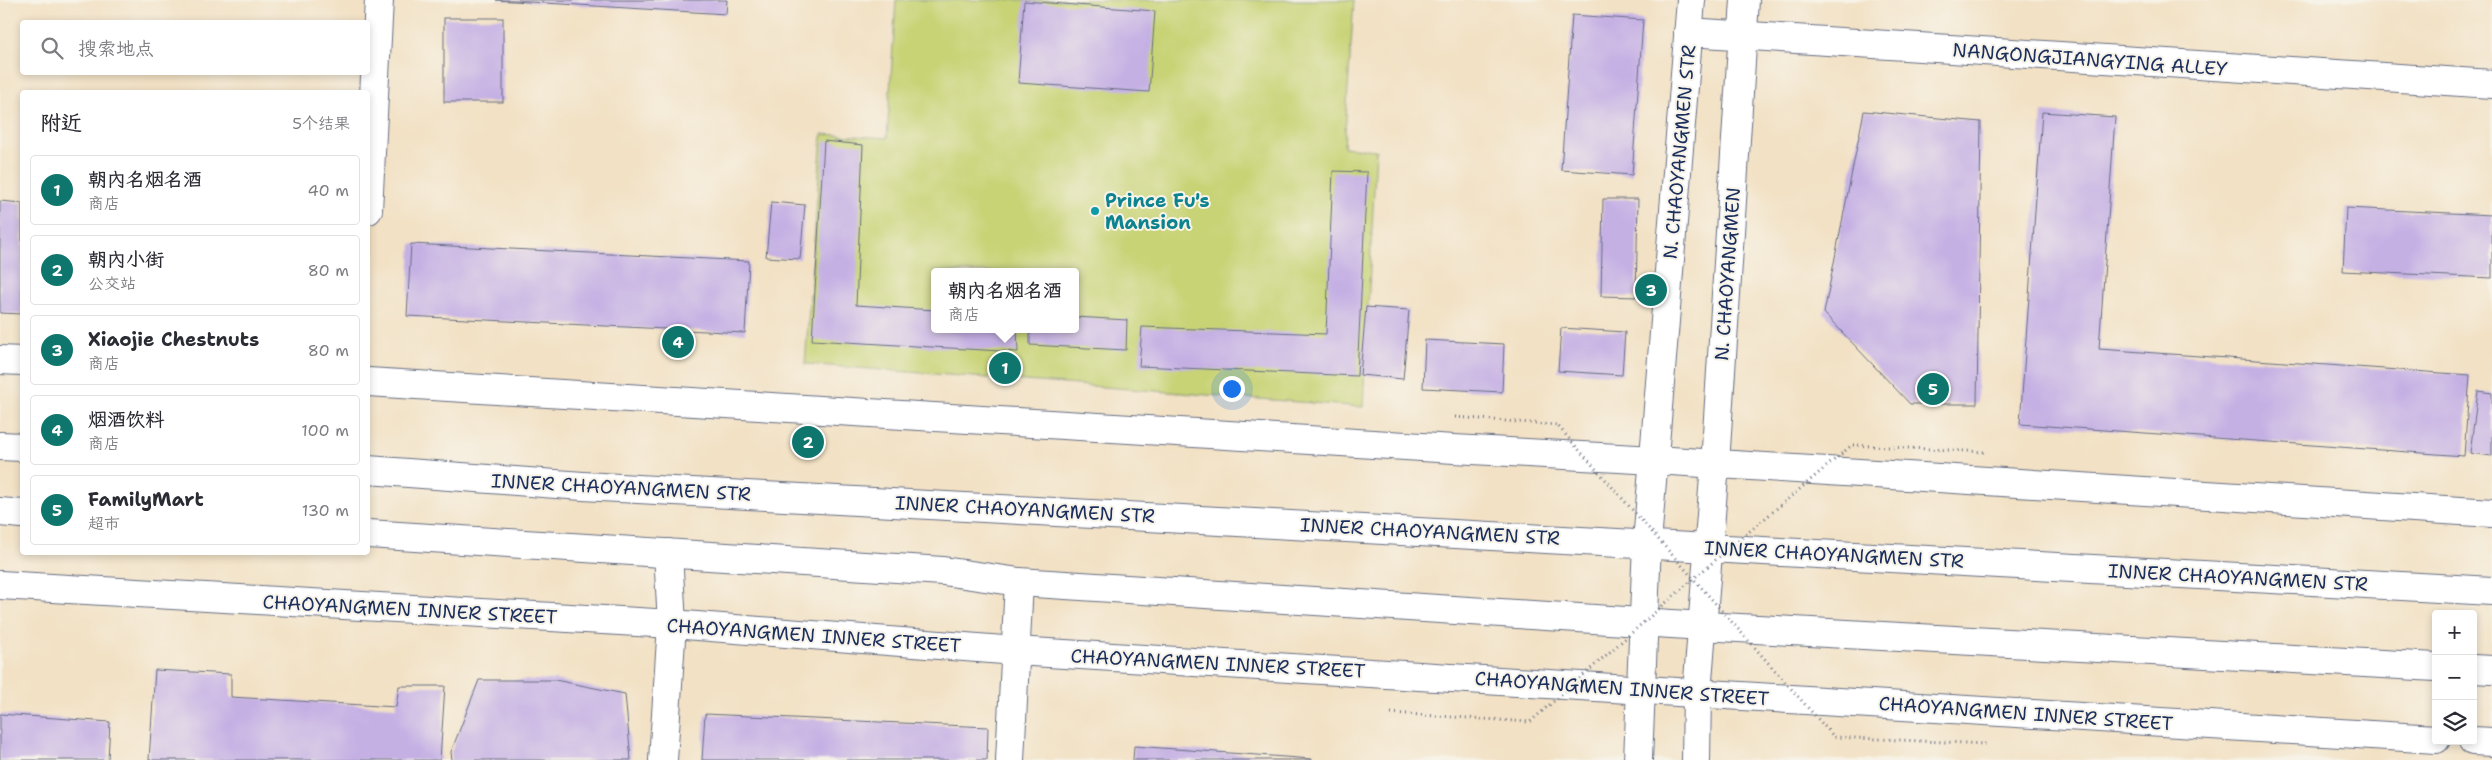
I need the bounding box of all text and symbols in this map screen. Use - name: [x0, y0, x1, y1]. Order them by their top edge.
- search box: [20, 20, 370, 75]
- icon: search: [38, 34, 66, 62]
- text: 搜索地点: [78, 36, 154, 61]
- street label: NANGONGJIANGYING ALLEY: [1952, 37, 2229, 82]
- street label: N. CHAOYANGMEN STR: [1658, 44, 1701, 260]
- text: 附近: [40, 109, 82, 137]
- text: 5个结果: [292, 113, 350, 134]
- text: 朝内名烟名酒: [88, 167, 202, 192]
- text: 1: [53, 180, 61, 201]
- text: 40 m: [307, 180, 349, 201]
- street label: N. CHAOYANGMEN: [1709, 186, 1746, 362]
- place label: Prince Fu's Mansion: [1105, 188, 1209, 235]
- text: 商店: [88, 193, 120, 214]
- marker: Prince Fu's Mansion: [1089, 205, 1101, 217]
- text: 朝内小街: [88, 247, 164, 272]
- text: 2: [51, 260, 63, 281]
- text: 80 m: [308, 260, 349, 281]
- popup: [931, 268, 1079, 333]
- pin: 3: [1635, 271, 1667, 309]
- text: 公交站: [88, 273, 136, 294]
- text: 朝内名烟名酒: [948, 278, 1062, 303]
- text: 商店: [948, 304, 980, 325]
- pin: 4: [662, 323, 694, 361]
- text: Xiaojie Chestnuts: [88, 327, 259, 352]
- text: 3: [51, 340, 63, 361]
- text: 80 m: [308, 340, 349, 361]
- pin: 1: [989, 349, 1021, 387]
- text: 商店: [88, 353, 120, 374]
- pin: 5: [1917, 370, 1949, 408]
- your location: [1219, 376, 1245, 402]
- text: 烟酒饮料: [88, 407, 164, 432]
- text: 4: [51, 420, 63, 441]
- text: 100 m: [301, 420, 349, 441]
- pin: 2: [792, 423, 824, 461]
- text: 商店: [88, 433, 120, 454]
- street label: INNER CHAOYANGMEN STR: [490, 468, 752, 507]
- text: FamilyMart: [88, 487, 204, 512]
- street label: INNER CHAOYANGMEN STR: [894, 490, 1156, 529]
- text: 5: [52, 500, 62, 521]
- text: 130 m: [302, 500, 349, 521]
- street label: INNER CHAOYANGMEN STR: [1299, 512, 1561, 551]
- text: 超市: [88, 513, 120, 534]
- street label: INNER CHAOYANGMEN STR: [1703, 535, 1965, 574]
- street label: INNER CHAOYANGMEN STR: [2107, 558, 2369, 597]
- street label: CHAOYANGMEN INNER STREET: [262, 589, 558, 630]
- map controls: [2432, 610, 2477, 745]
- button: +: [2432, 610, 2477, 655]
- street label: CHAOYANGMEN INNER STREET: [666, 613, 962, 658]
- street label: CHAOYANGMEN INNER STREET: [1070, 643, 1366, 684]
- button: −: [2432, 655, 2477, 700]
- street label: CHAOYANGMEN INNER STREET: [1474, 666, 1770, 711]
- street label: CHAOYANGMEN INNER STREET: [1878, 691, 2174, 736]
- button: layers: [2432, 700, 2477, 745]

